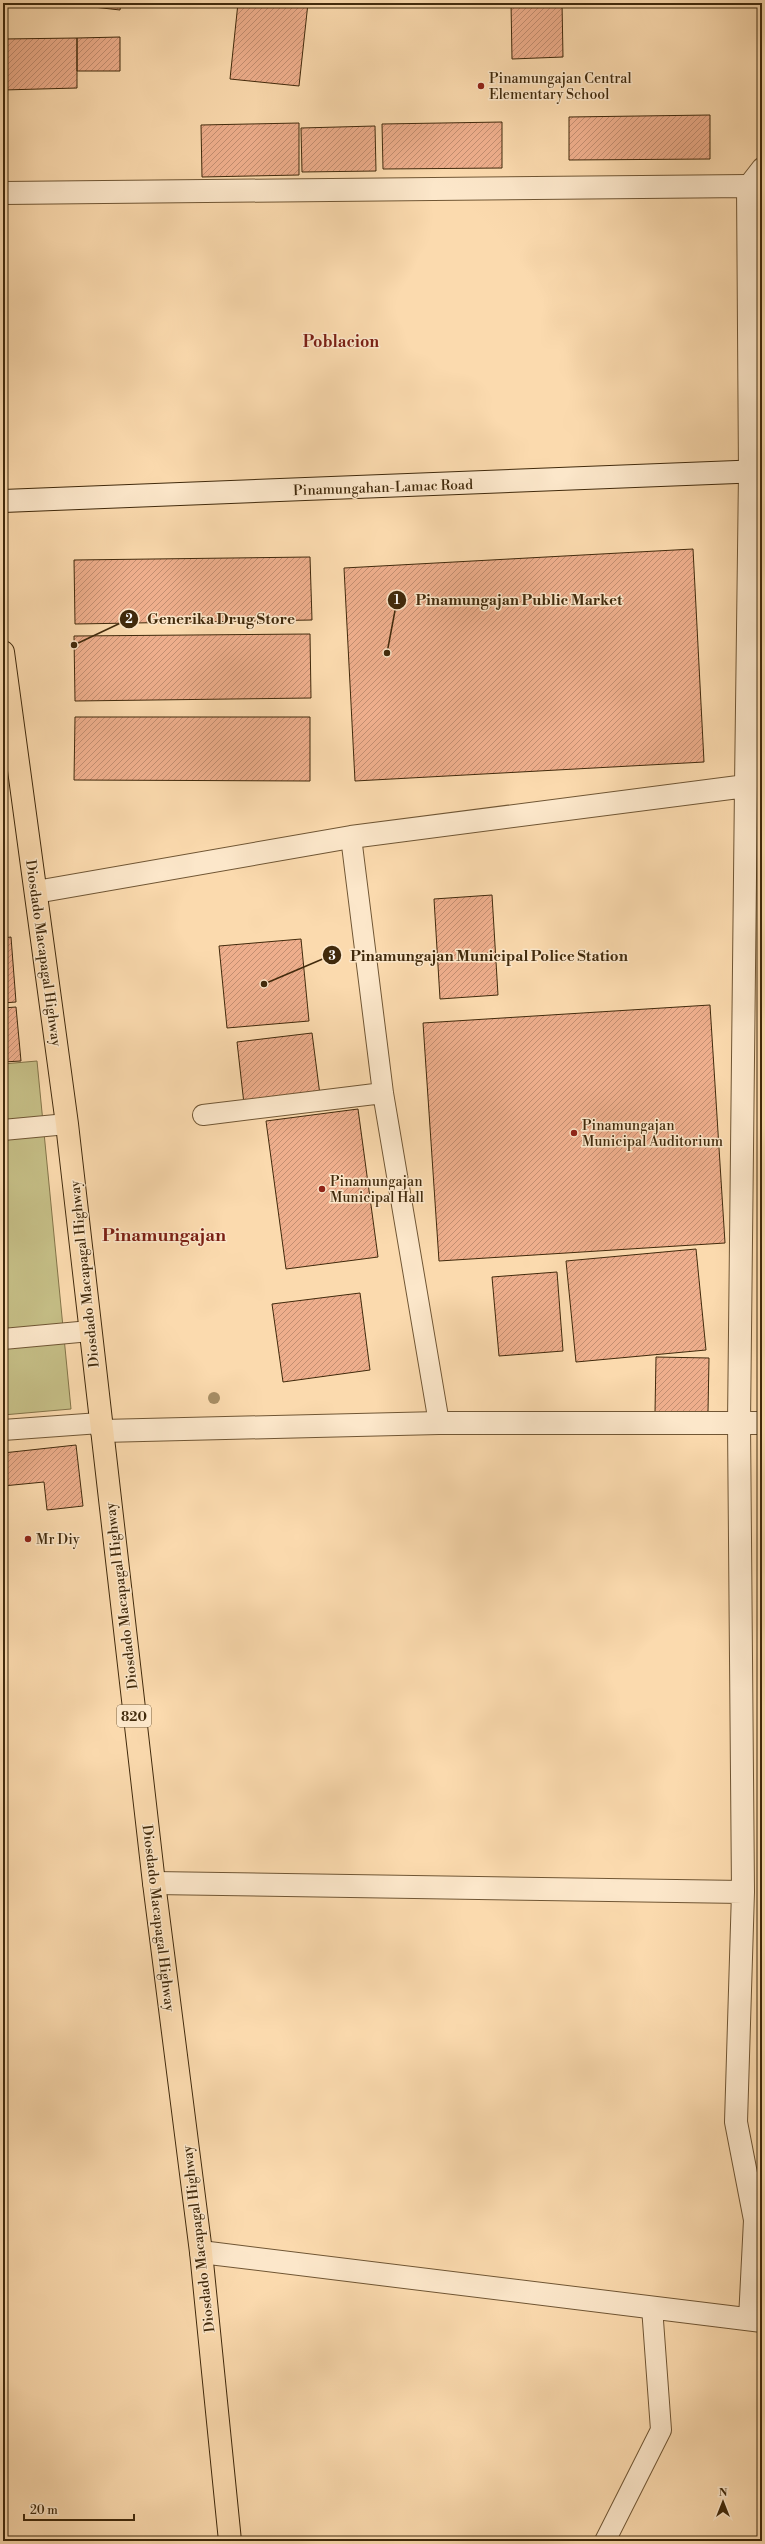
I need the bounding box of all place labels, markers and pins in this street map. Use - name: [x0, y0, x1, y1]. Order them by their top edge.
- place label: Pinamungajan Central Elementary School: [489, 70, 632, 104]
- marker: Pinamungajan Central Elementary School: [476, 81, 486, 91]
- callout: Pinamungajan Public Market: [387, 586, 630, 613]
- callout: Generika Drug Store: [119, 606, 303, 633]
- callout: Pinamungajan Municipal Police Station: [322, 942, 635, 969]
- place label: Pinamungajan Municipal Auditorium: [582, 1117, 723, 1151]
- marker: Pinamungajan Municipal Auditorium: [569, 1128, 579, 1138]
- place label: Pinamungajan Municipal Hall: [330, 1173, 424, 1207]
- marker: Pinamungajan Municipal Hall: [317, 1184, 327, 1194]
- place label: Mr Diy: [36, 1531, 80, 1549]
- marker: Mr Diy: [23, 1534, 33, 1544]

